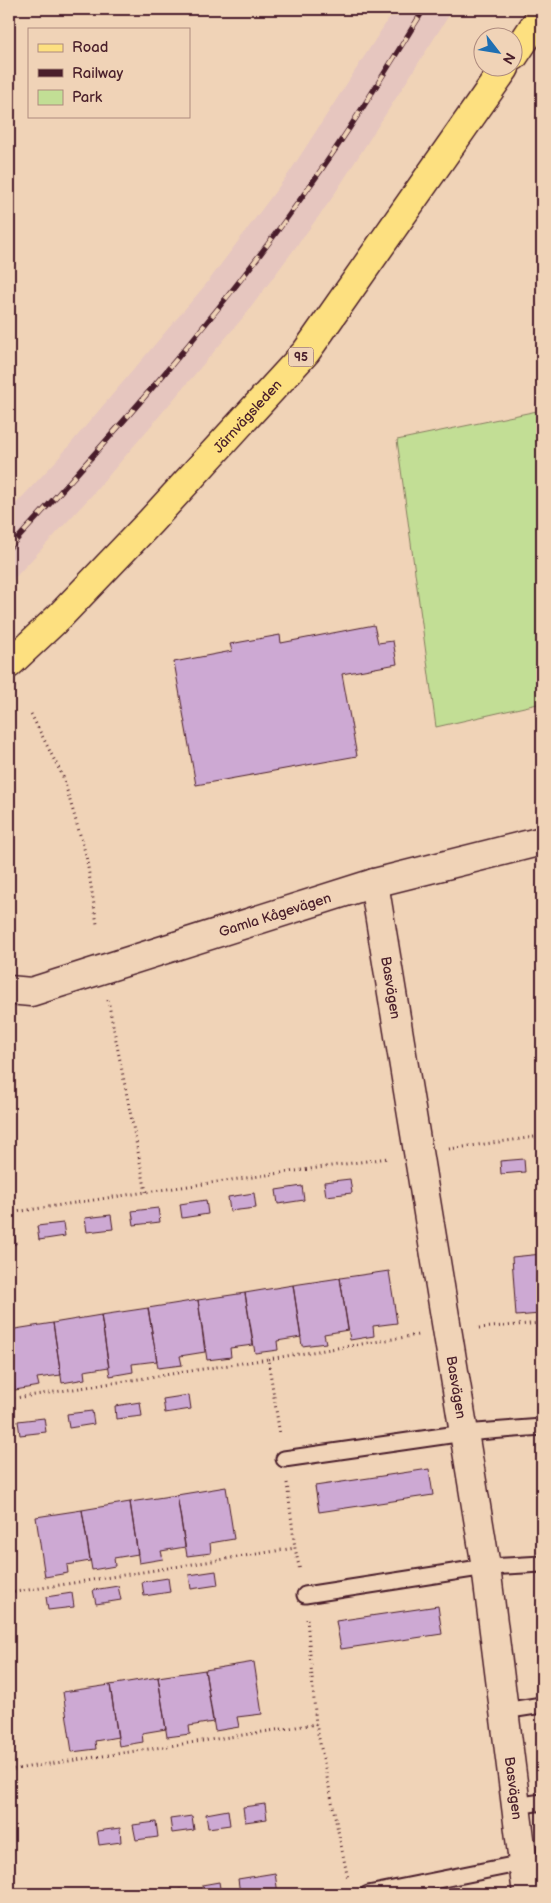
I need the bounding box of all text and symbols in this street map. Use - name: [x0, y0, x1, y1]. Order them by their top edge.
- legend: [28, 28, 190, 118]
- north arrow: [474, 28, 524, 78]
- text: Road: [72, 38, 108, 57]
- text: N: [499, 50, 519, 67]
- text: Railway: [72, 64, 123, 83]
- text: Park: [72, 88, 103, 107]
- road number: 95: [288, 348, 314, 367]
- street label: Järnvägsleden: [210, 376, 285, 456]
- street label: Gamla Kågevägen: [217, 889, 333, 941]
- street label: Basvägen: [377, 955, 404, 1020]
- street label: Basvägen: [443, 1355, 470, 1420]
- street label: Basvägen: [501, 1756, 526, 1821]

